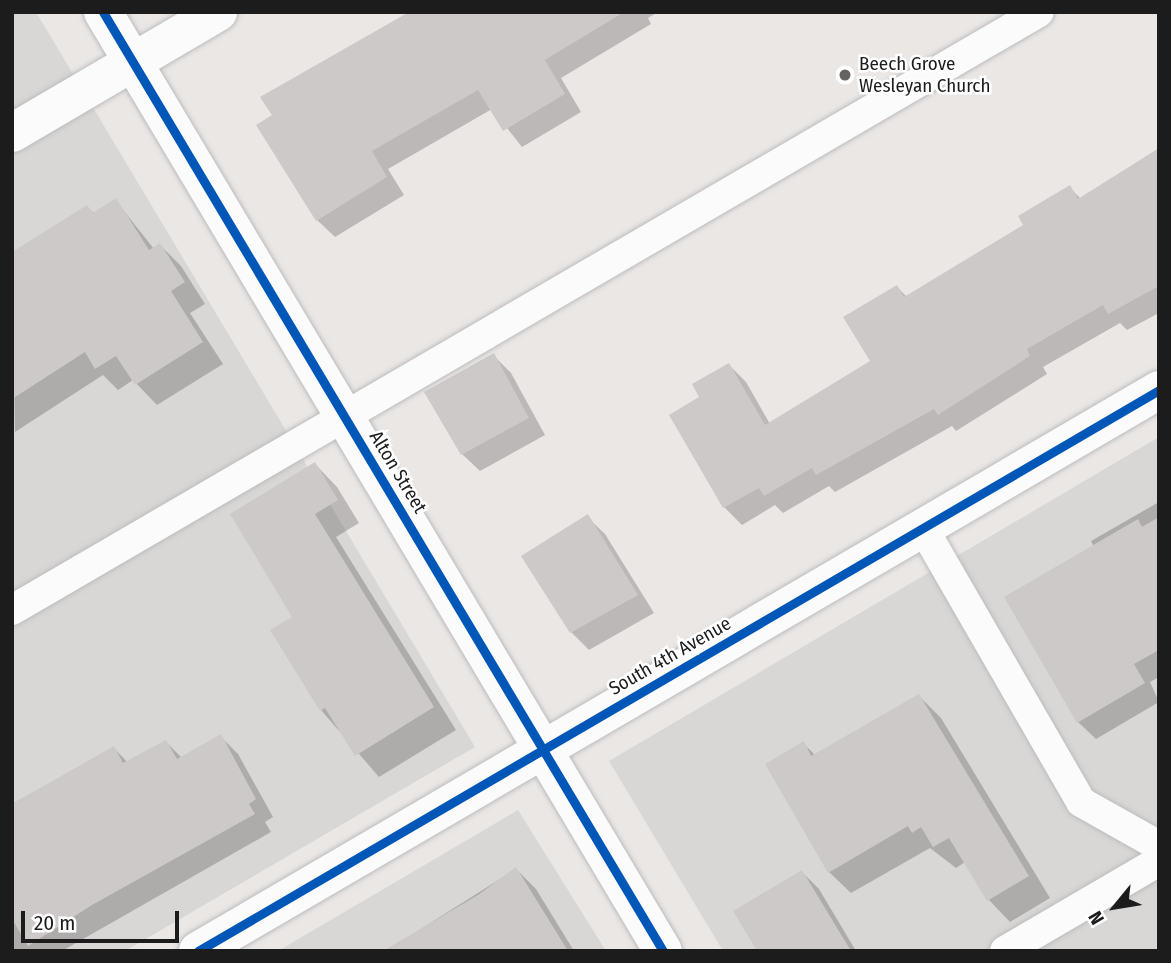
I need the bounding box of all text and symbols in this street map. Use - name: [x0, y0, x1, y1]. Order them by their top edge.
- place label: Beech Grove Wesleyan Church: [859, 53, 990, 97]
- marker: Beech Grove Wesleyan Church: [837, 67, 853, 83]
- street label: Alton Street: [365, 427, 431, 517]
- street label: South 4th Avenue: [605, 612, 735, 700]
- north arrow: [1080, 872, 1150, 942]
- scale bar: [24, 897, 182, 941]
- text: N: [1084, 907, 1109, 928]
- text: 20 m: [34, 910, 75, 936]

